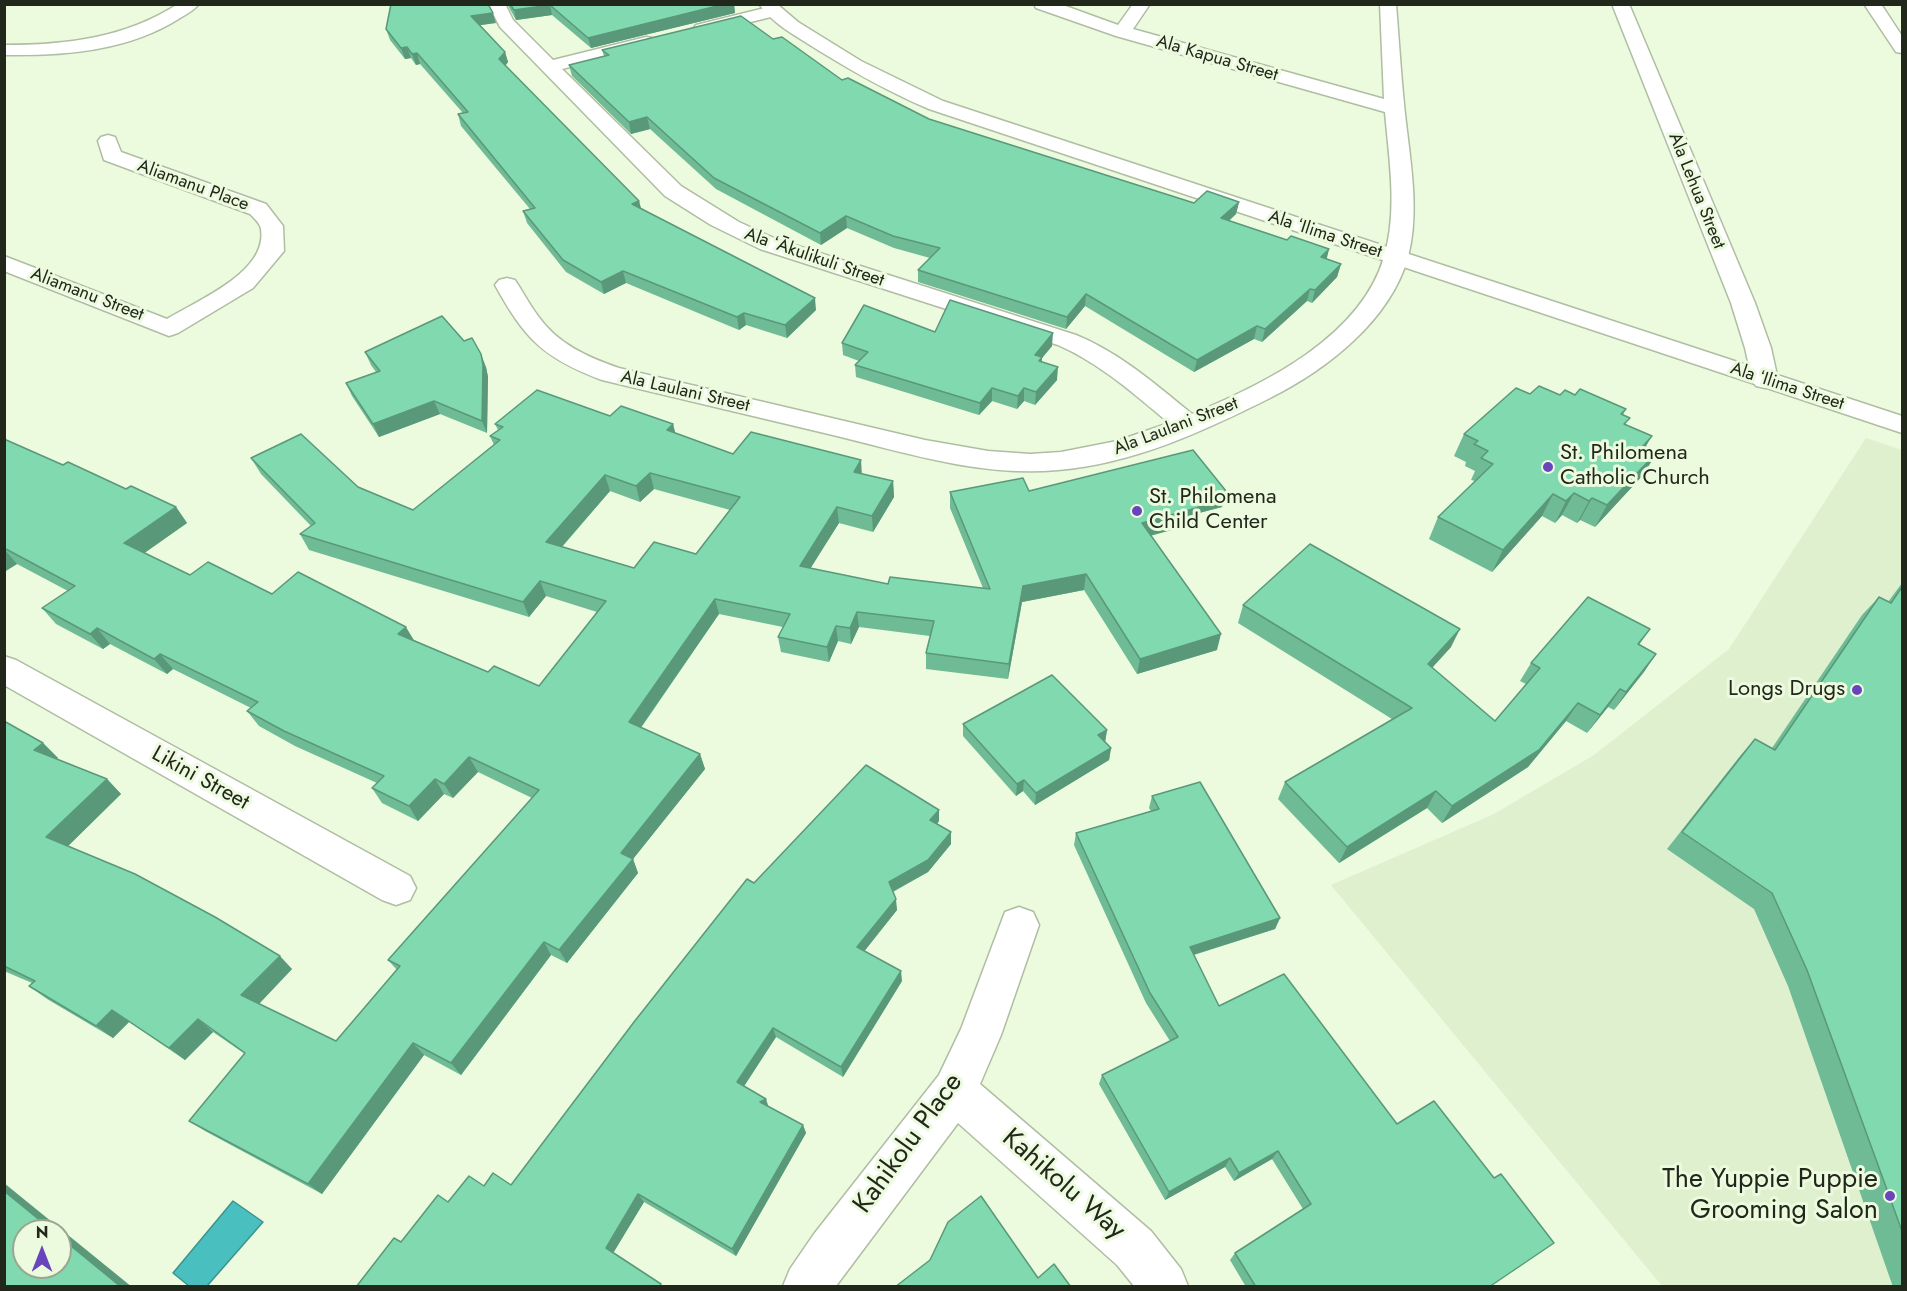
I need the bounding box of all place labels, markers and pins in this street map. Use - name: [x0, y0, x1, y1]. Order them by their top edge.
- place label: St. Philomena Catholic Church: [1560, 441, 1710, 493]
- marker: St. Philomena Catholic Church: [1541, 460, 1555, 474]
- place label: St. Philomena Child Center: [1149, 485, 1277, 536]
- marker: St. Philomena Child Center: [1130, 504, 1144, 518]
- place label: Longs Drugs: [1728, 677, 1845, 703]
- marker: Longs Drugs: [1850, 683, 1864, 697]
- place label: The Yuppie Puppie Grooming Salon: [1662, 1164, 1878, 1227]
- marker: The Yuppie Puppie Grooming Salon: [1883, 1189, 1897, 1203]

